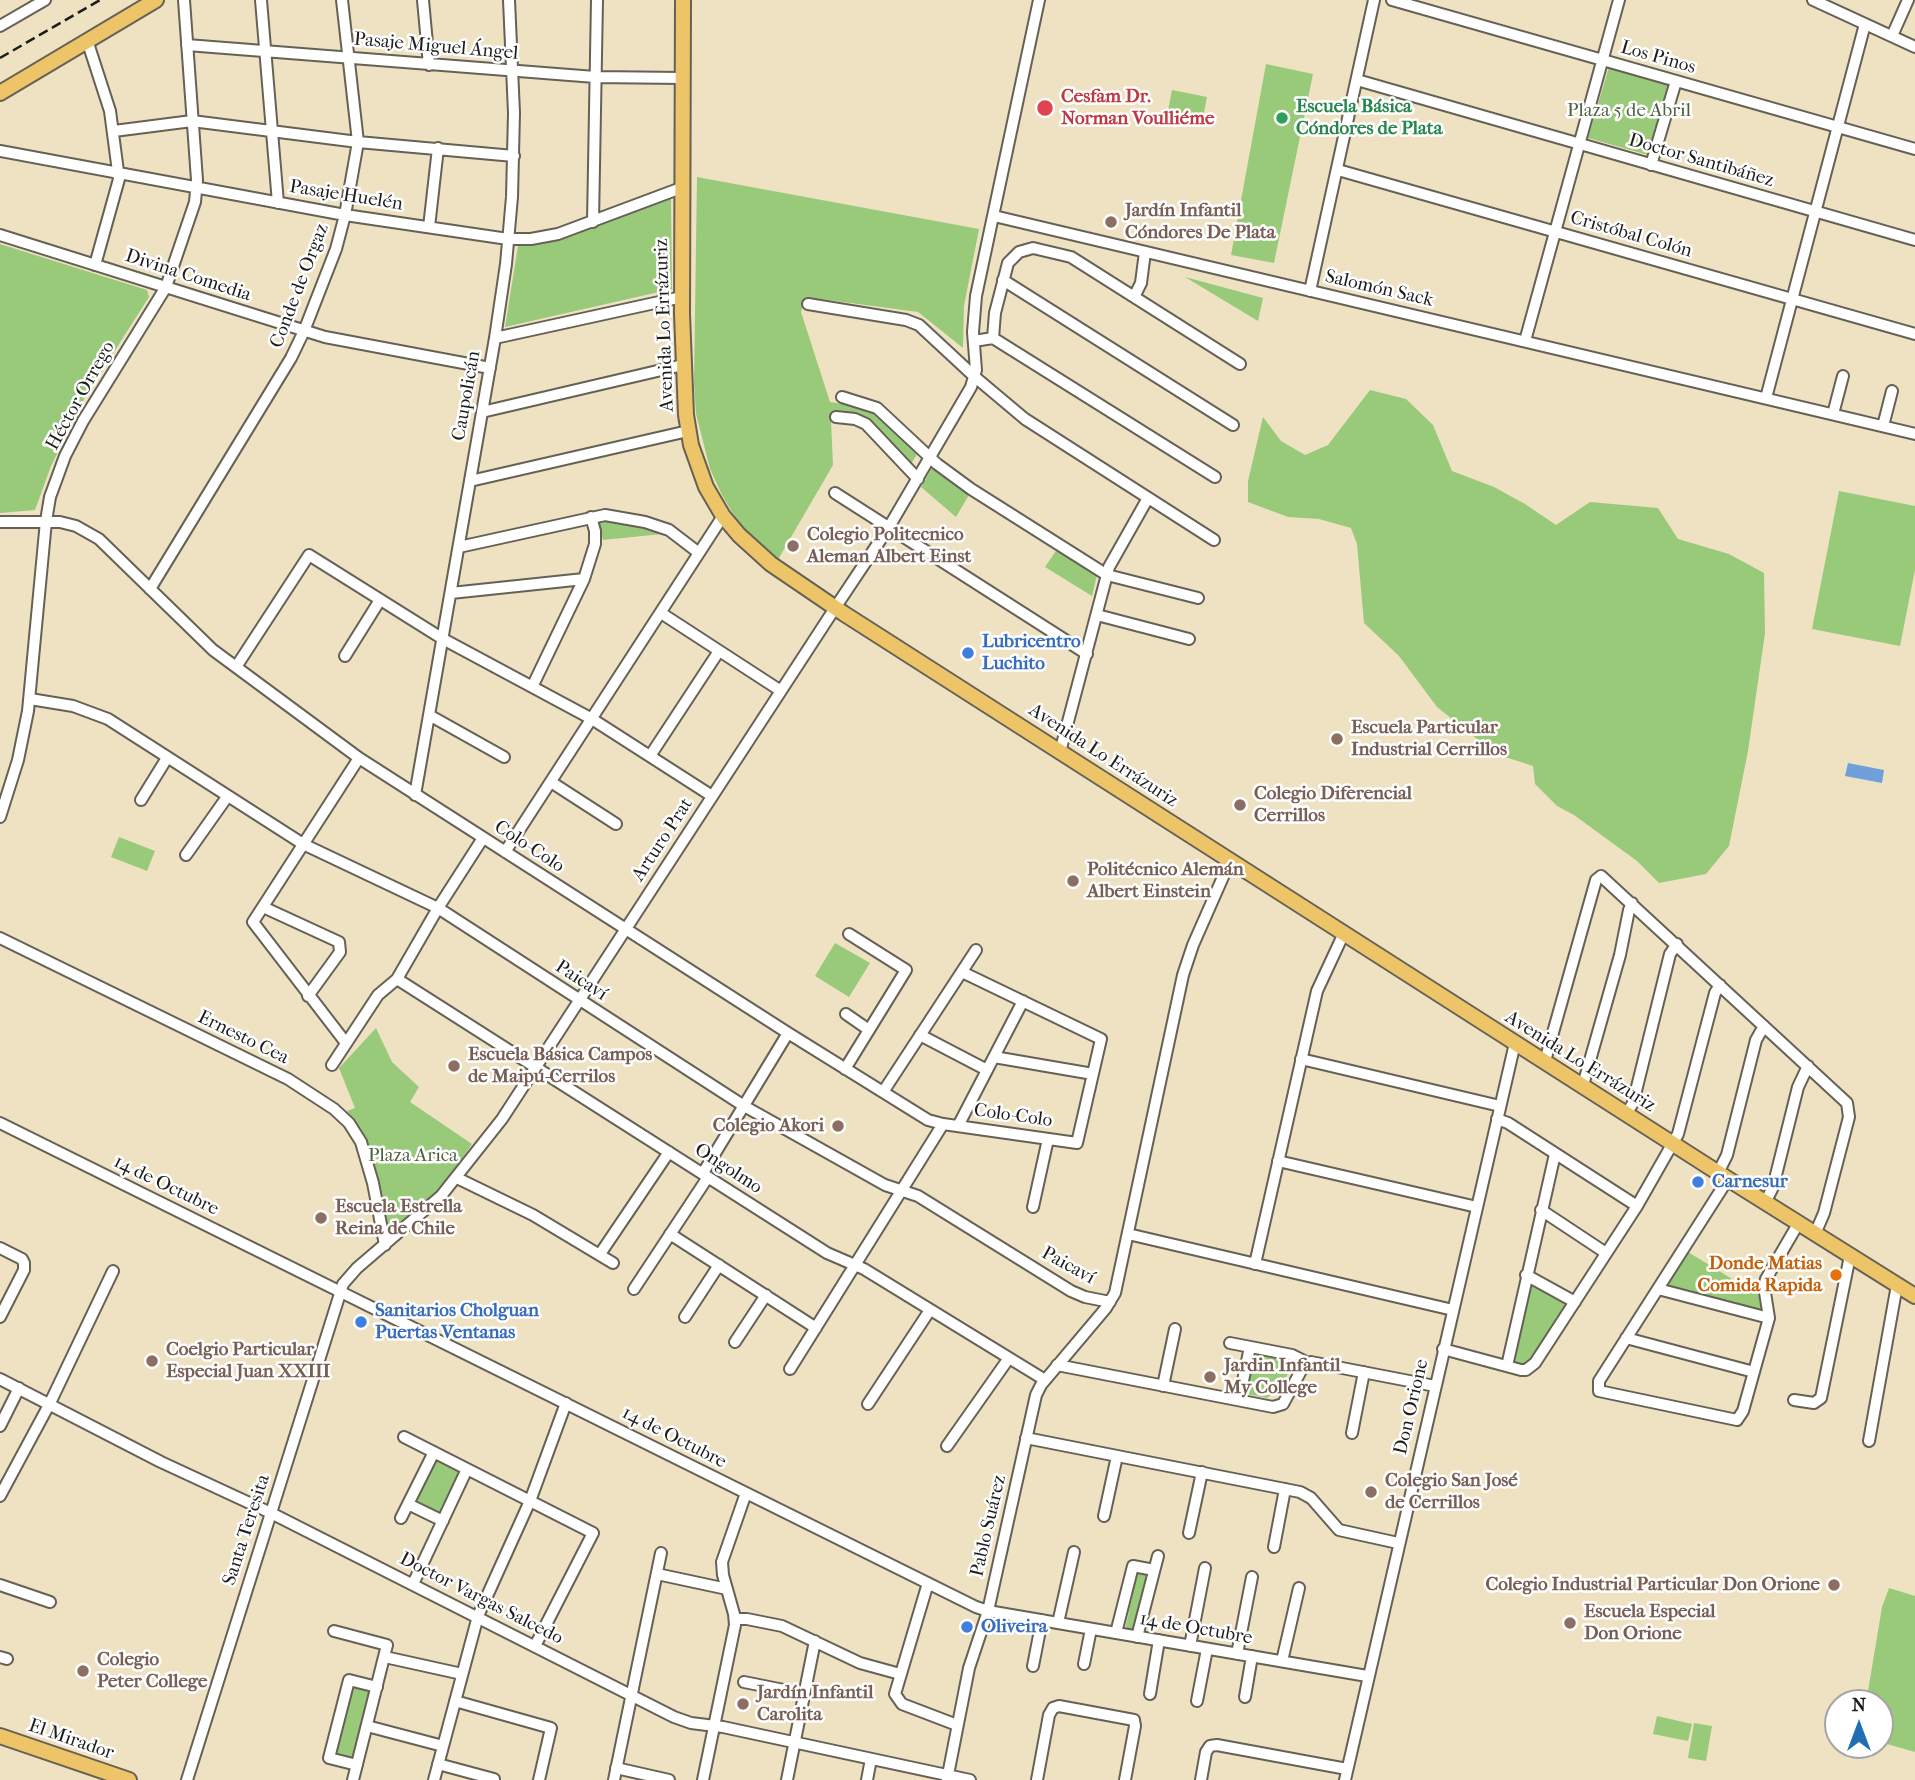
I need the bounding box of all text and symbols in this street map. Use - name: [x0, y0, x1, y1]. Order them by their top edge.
- street label: Pasaje Miguel Ángel: [353, 28, 519, 66]
- street label: Los Pinos: [1618, 36, 1698, 80]
- place label: Cesfam Dr. Norman Voulliéme: [1061, 86, 1214, 130]
- place label: Escuela Básica Cóndores de Plata: [1296, 96, 1442, 140]
- marker: Cesfam Dr. Norman Voulliéme: [1035, 98, 1055, 118]
- park label: Plaza 5 de Abril: [1567, 100, 1691, 122]
- marker: Escuela Básica Cóndores de Plata: [1274, 110, 1290, 126]
- street label: Doctor Santibáñez: [1626, 129, 1776, 193]
- street label: Pasaje Huelén: [288, 176, 404, 216]
- place label: Jardín Infantil Cóndores De Plata: [1125, 200, 1276, 244]
- street label: Cristóbal Colón: [1567, 207, 1695, 263]
- marker: Jardín Infantil Cóndores De Plata: [1103, 214, 1119, 230]
- street label: Conde de Orgaz: [266, 221, 334, 351]
- street label: Avenida Lo Errázuriz: [651, 238, 679, 412]
- street label: Divina Comedia: [122, 245, 254, 307]
- street label: Salomón Sack: [1323, 265, 1435, 313]
- street label: Héctor Orrego: [42, 337, 120, 455]
- street label: Caupolicán: [448, 349, 486, 443]
- place label: Colegio Politecnico Aleman Albert Einst: [807, 524, 971, 568]
- marker: Colegio Politecnico Aleman Albert Einst: [785, 538, 801, 554]
- place label: Lubricentro Luchito: [982, 631, 1081, 675]
- marker: Lubricentro Luchito: [960, 645, 976, 661]
- street label: Avenida Lo Errázuriz: [1024, 699, 1182, 813]
- place label: Escuela Particular Industrial Cerrillos: [1351, 717, 1507, 761]
- marker: Escuela Particular Industrial Cerrillos: [1329, 731, 1345, 747]
- place label: Colegio Diferencial Cerrillos: [1254, 783, 1412, 827]
- street label: Arturo Prat: [628, 794, 698, 886]
- marker: Colegio Diferencial Cerrillos: [1232, 797, 1248, 813]
- street label: Colo-Colo: [490, 816, 568, 878]
- place label: Politécnico Alemán Albert Einstein: [1087, 859, 1244, 903]
- marker: Politécnico Alemán Albert Einstein: [1065, 873, 1081, 889]
- street label: Paicaví: [551, 956, 611, 1006]
- street label: Ernesto Cea: [194, 1006, 292, 1070]
- street label: Avenida Lo Errázuriz: [1501, 1006, 1659, 1118]
- place label: Escuela Básica Campos de Maipú-Cerrilos: [468, 1044, 652, 1088]
- marker: Escuela Básica Campos de Maipú-Cerrilos: [446, 1058, 462, 1074]
- street label: Colo-Colo: [972, 1099, 1054, 1133]
- place label: Colegio Akori: [713, 1115, 824, 1137]
- marker: Colegio Akori: [830, 1118, 846, 1134]
- street label: Ongolmo: [690, 1139, 766, 1199]
- park label: Plaza Arica: [368, 1145, 458, 1167]
- street label: 14 de Octubre: [110, 1151, 222, 1221]
- place label: Carnesur: [1712, 1171, 1788, 1193]
- marker: Carnesur: [1690, 1174, 1706, 1190]
- place label: Escuela Estrella Reina de Chile: [335, 1196, 462, 1240]
- marker: Escuela Estrella Reina de Chile: [313, 1210, 329, 1226]
- street label: Paicaví: [1037, 1242, 1099, 1290]
- place label: Donde Matias Comida Rapida: [1697, 1253, 1822, 1297]
- marker: Donde Matias Comida Rapida: [1828, 1267, 1844, 1283]
- place label: Sanitarios Cholguan Puertas Ventanas: [375, 1300, 539, 1344]
- marker: Sanitarios Cholguan Puertas Ventanas: [353, 1314, 369, 1330]
- place label: Coelgio Particular Especial Juan XXIII: [166, 1339, 330, 1383]
- marker: Coelgio Particular Especial Juan XXIII: [144, 1353, 160, 1369]
- place label: Jardin Infantil My College: [1224, 1355, 1340, 1399]
- street label: Don Orione: [1390, 1357, 1434, 1457]
- marker: Jardin Infantil My College: [1202, 1369, 1218, 1385]
- street label: 14 de Octubre: [618, 1402, 730, 1474]
- place label: Colegio San José de Cerrillos: [1385, 1470, 1518, 1514]
- street label: Santa Teresita: [218, 1472, 276, 1588]
- street label: Pablo Suárez: [966, 1473, 1012, 1579]
- marker: Colegio San José de Cerrillos: [1363, 1484, 1379, 1500]
- street label: Doctor Vargas Salcedo: [395, 1548, 567, 1650]
- place label: Colegio Industrial Particular Don Orione: [1485, 1574, 1820, 1596]
- marker: Colegio Industrial Particular Don Orione: [1826, 1577, 1842, 1593]
- place label: Escuela Especial Don Orione: [1584, 1601, 1715, 1645]
- street label: 14 de Octubre: [1138, 1608, 1254, 1650]
- marker: Escuela Especial Don Orione: [1562, 1615, 1578, 1631]
- place label: Oliveira: [981, 1616, 1048, 1638]
- marker: Oliveira: [959, 1619, 975, 1635]
- place label: Colegio Peter College: [97, 1649, 207, 1693]
- marker: Colegio Peter College: [75, 1663, 91, 1679]
- place label: Jardín Infantil Carolita: [757, 1682, 873, 1726]
- north arrow: [1824, 1689, 1894, 1759]
- text: N: [1852, 1694, 1866, 1716]
- marker: Jardín Infantil Carolita: [735, 1696, 751, 1712]
- street label: El Mirador: [25, 1715, 117, 1765]

